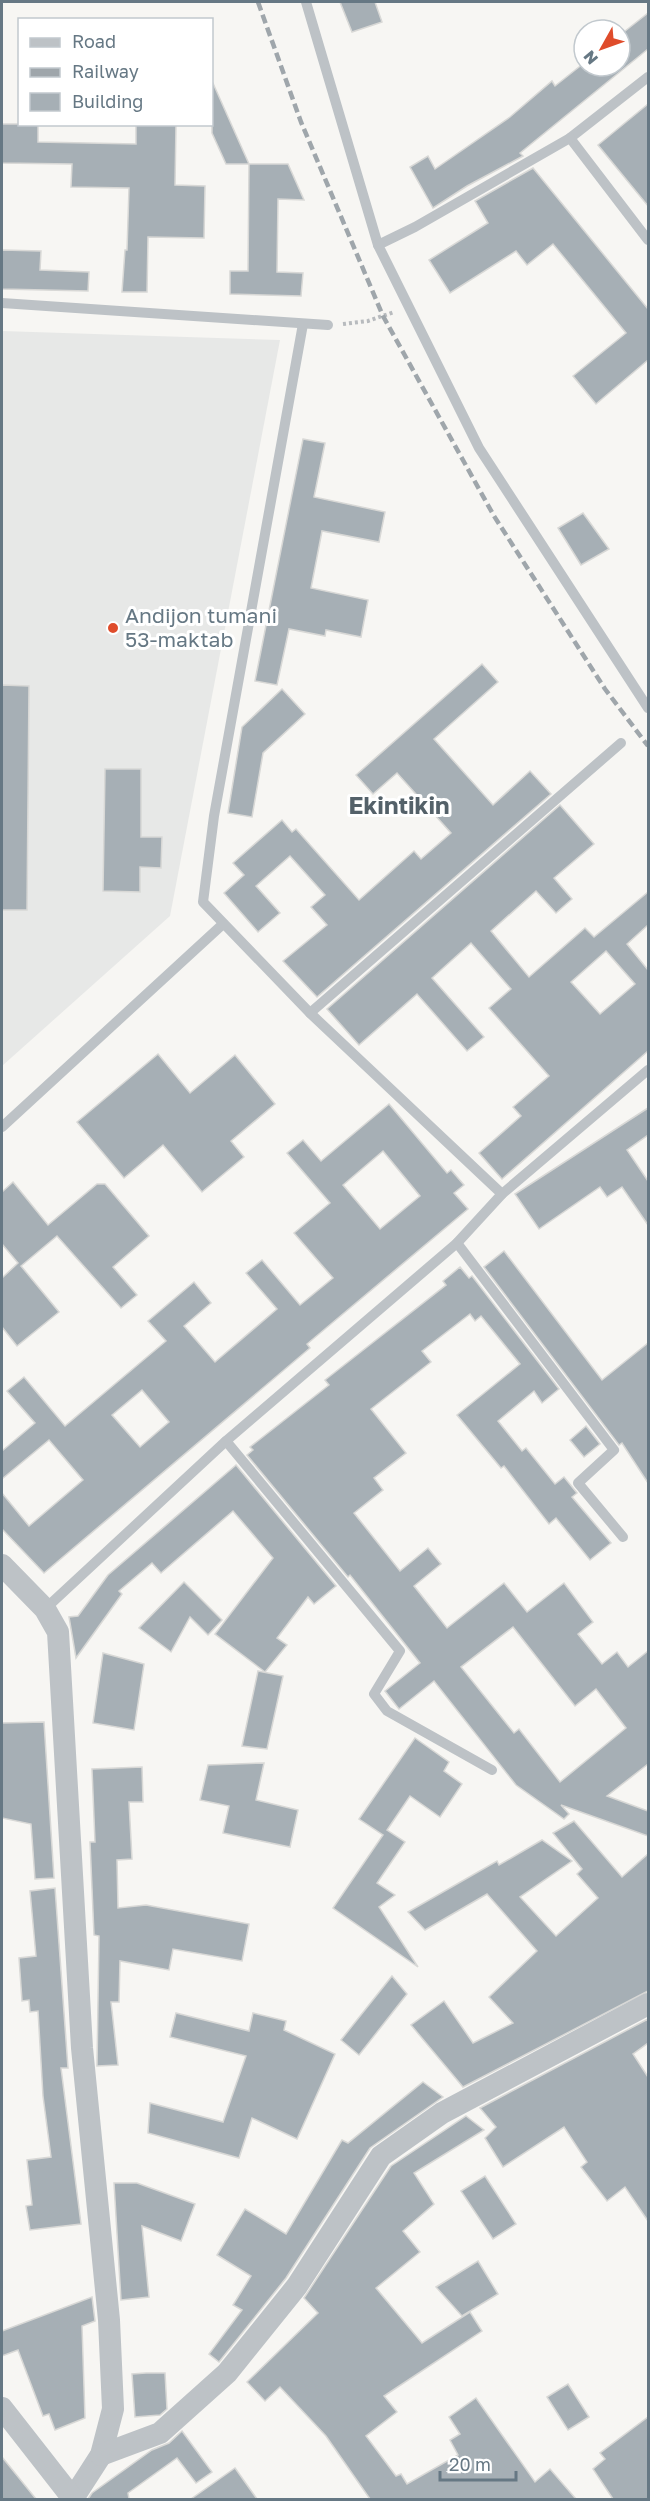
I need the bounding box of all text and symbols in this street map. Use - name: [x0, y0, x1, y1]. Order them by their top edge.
- legend: [18, 18, 213, 126]
- north arrow: [572, 18, 632, 78]
- text: Road: [72, 30, 116, 52]
- text: N: [579, 47, 602, 69]
- text: Railway: [72, 60, 139, 82]
- text: Building: [72, 90, 143, 112]
- place label: Andijon tumani 53-maktab: [125, 602, 277, 652]
- marker: Andijon tumani 53-maktab: [106, 621, 120, 635]
- district label: Ekintikin: [348, 790, 450, 819]
- scale bar: [440, 2444, 516, 2482]
- text: 20 m: [449, 2453, 491, 2475]

